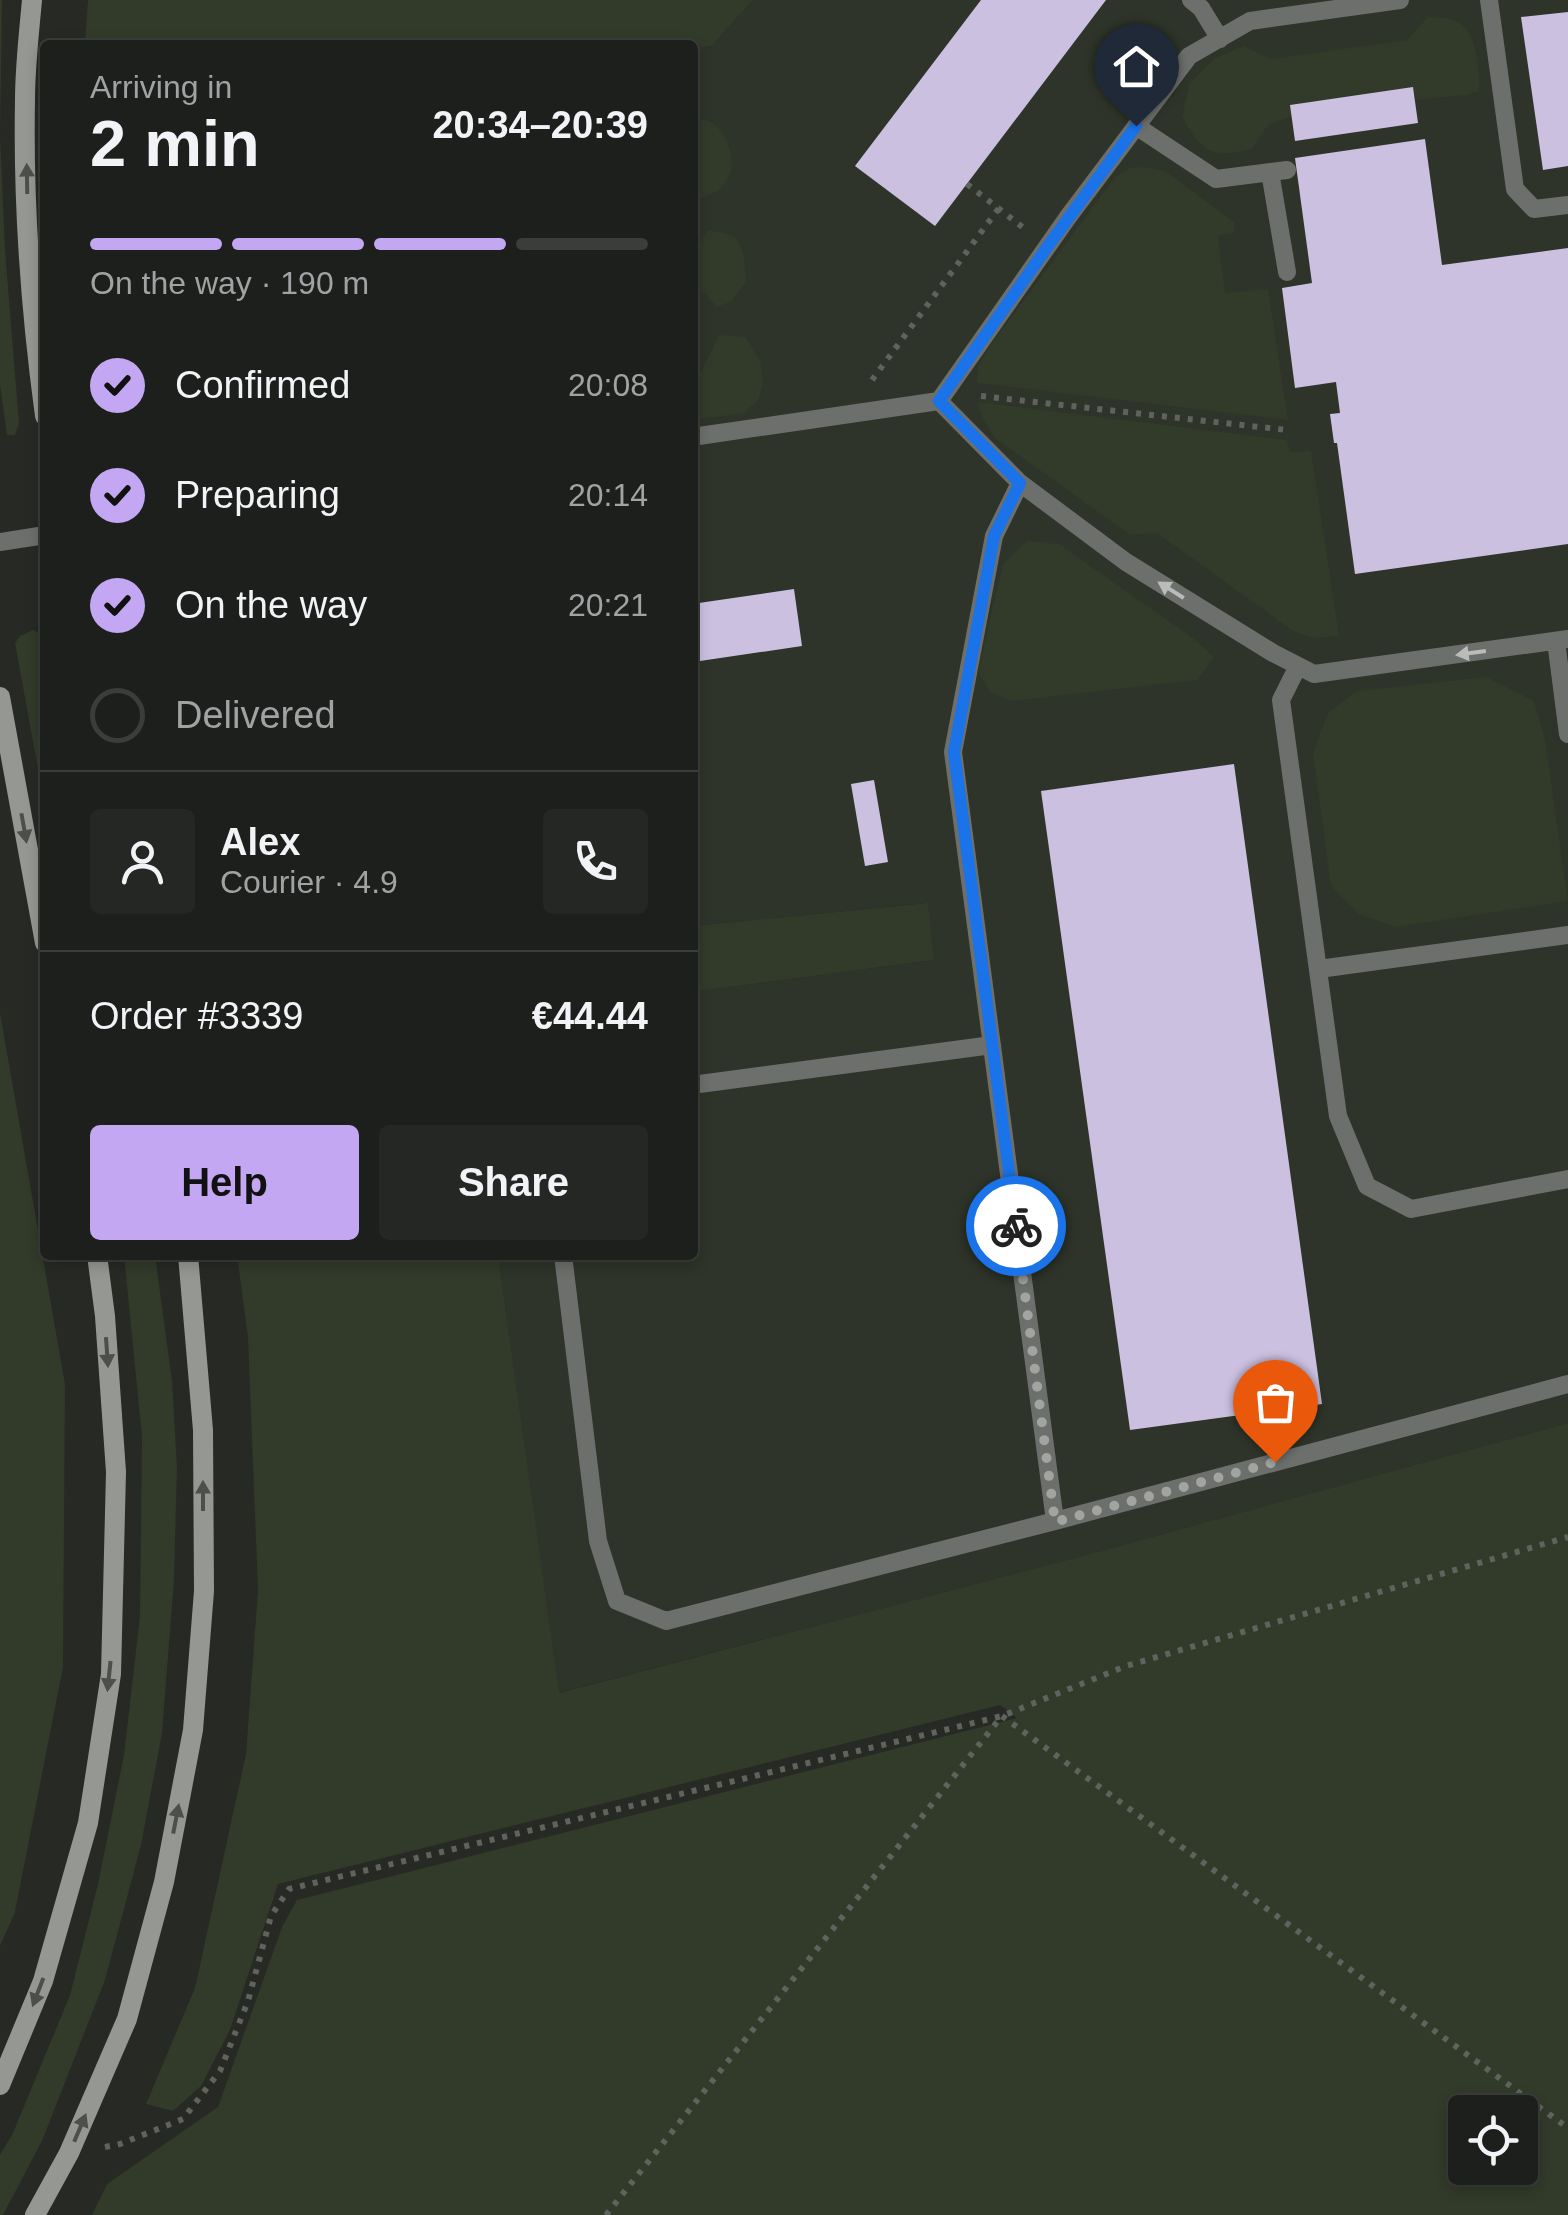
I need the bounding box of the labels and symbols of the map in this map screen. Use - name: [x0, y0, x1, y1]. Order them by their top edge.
- pin: [1094, 24, 1179, 127]
- one-way arrow: [18, 163, 34, 195]
- one-way arrow: [1157, 581, 1185, 599]
- one-way arrow: [1455, 645, 1487, 661]
- one-way arrow: [17, 812, 32, 844]
- courier: [966, 1176, 1066, 1276]
- one-way arrow: [100, 1336, 116, 1368]
- pin: [1233, 1360, 1318, 1463]
- one-way arrow: [195, 1480, 211, 1512]
- one-way arrow: [101, 1661, 117, 1693]
- one-way arrow: [169, 1803, 185, 1834]
- one-way arrow: [29, 1978, 45, 2008]
- one-way arrow: [72, 2114, 88, 2143]

